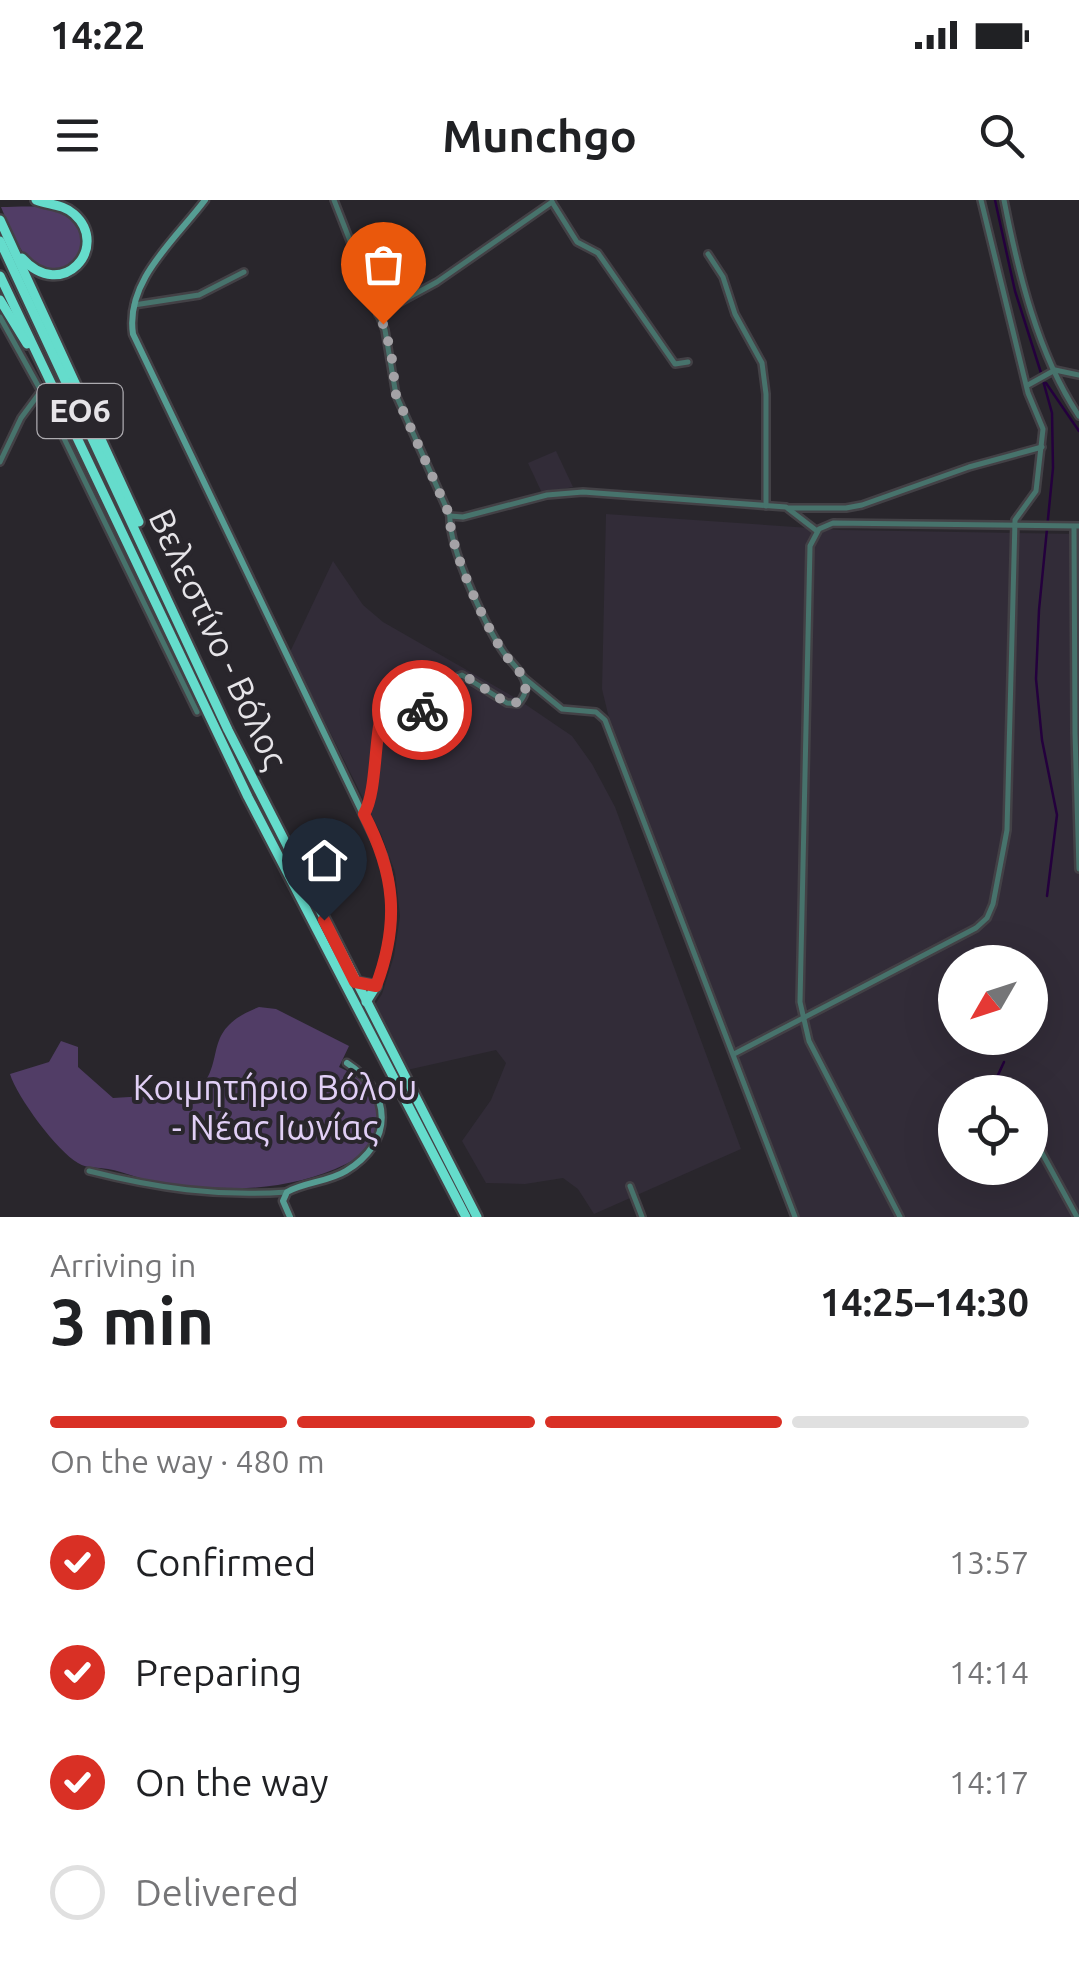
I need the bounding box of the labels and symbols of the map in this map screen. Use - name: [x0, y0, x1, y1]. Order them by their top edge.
- pin: [341, 222, 426, 325]
- road number: ΕΟ6: [38, 384, 122, 438]
- street label: Βελεστίνο - Βόλος: [141, 503, 297, 775]
- courier: [372, 660, 472, 760]
- pin: [282, 818, 367, 921]
- north arrow: [938, 945, 1048, 1055]
- park label: Κοιμητήριο Βόλου - Νέας Ιωνίας: [133, 1067, 417, 1147]

